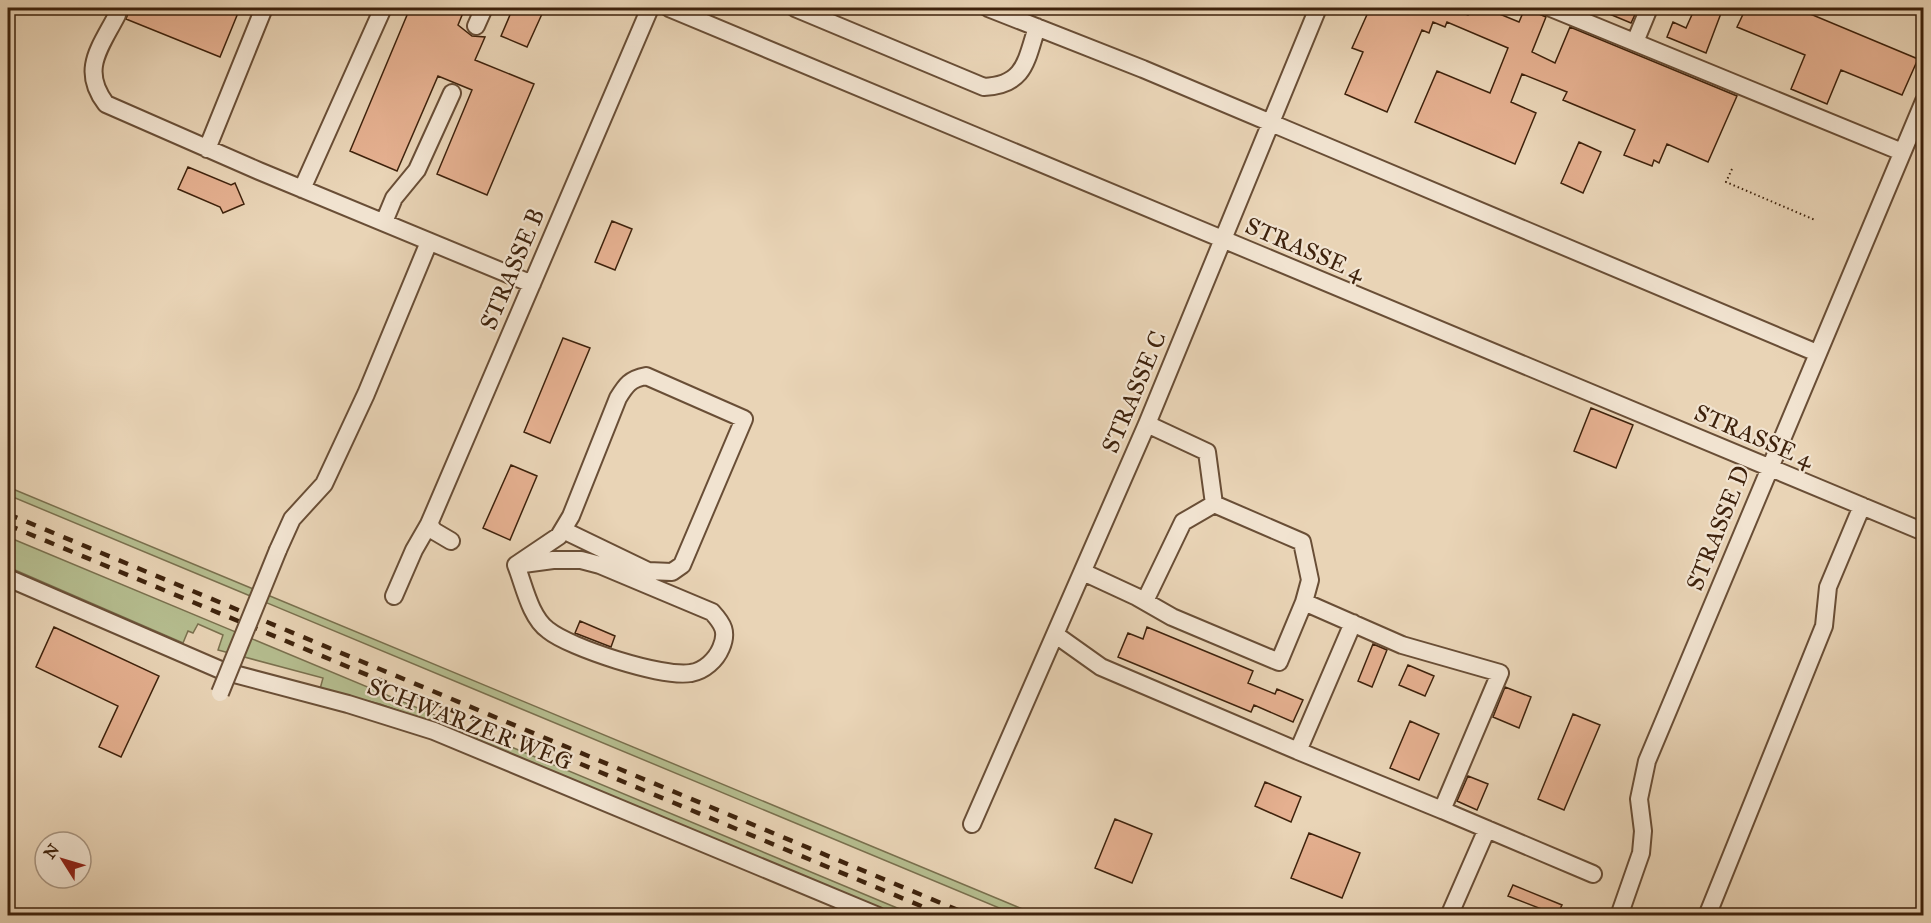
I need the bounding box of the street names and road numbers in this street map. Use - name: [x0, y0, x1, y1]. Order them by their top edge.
- street label: STRASSE B: [473, 204, 551, 334]
- street label: STRASSE 4: [1241, 210, 1370, 288]
- street label: STRASSE C: [1095, 326, 1173, 458]
- street label: STRASSE 4: [1690, 397, 1819, 475]
- street label: STRASSE D: [1679, 461, 1757, 595]
- street label: SCHWARZER WEG: [363, 671, 577, 777]

